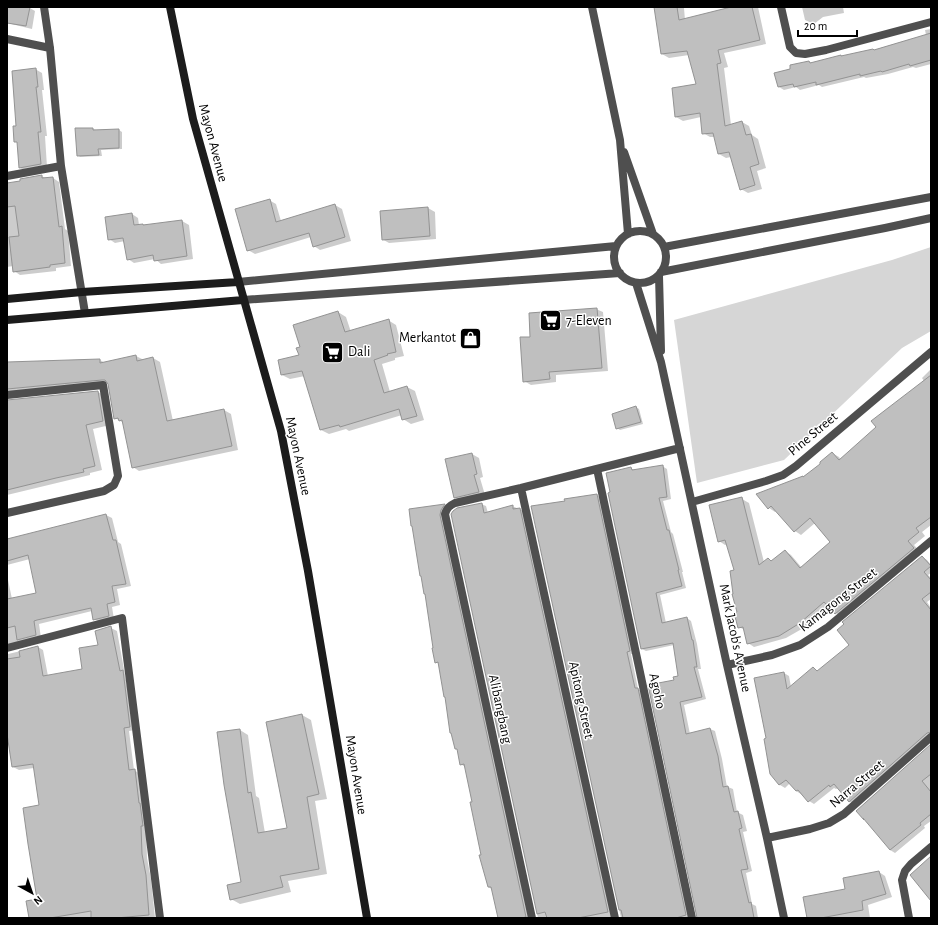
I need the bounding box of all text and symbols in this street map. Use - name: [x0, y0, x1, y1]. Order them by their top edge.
- scale bar: [798, 12, 857, 38]
- text: 20 m: [804, 20, 827, 32]
- street label: Mayon Avenue: [196, 103, 230, 183]
- supermarket icon: 7-Eleven: [538, 308, 564, 334]
- place label: 7-Eleven: [566, 314, 612, 328]
- shop icon: Merkantot: [458, 325, 484, 351]
- place label: Merkantot: [399, 331, 457, 345]
- supermarket icon: Dali: [320, 339, 346, 365]
- place label: Dali: [348, 345, 370, 359]
- street label: Pine Street: [786, 409, 841, 459]
- street label: Mayon Avenue: [283, 415, 313, 497]
- street label: Kamagong Street: [797, 565, 880, 635]
- street label: Mark Jacob's Avenue: [717, 583, 753, 693]
- street label: Apitong Street: [566, 660, 596, 740]
- street label: Agoho: [646, 672, 668, 710]
- street label: Alibangbang: [486, 673, 514, 745]
- street label: Mayon Avenue: [343, 734, 369, 816]
- street label: Narra Street: [827, 757, 887, 811]
- north arrow: [12, 873, 52, 913]
- text: N: [32, 894, 45, 907]

